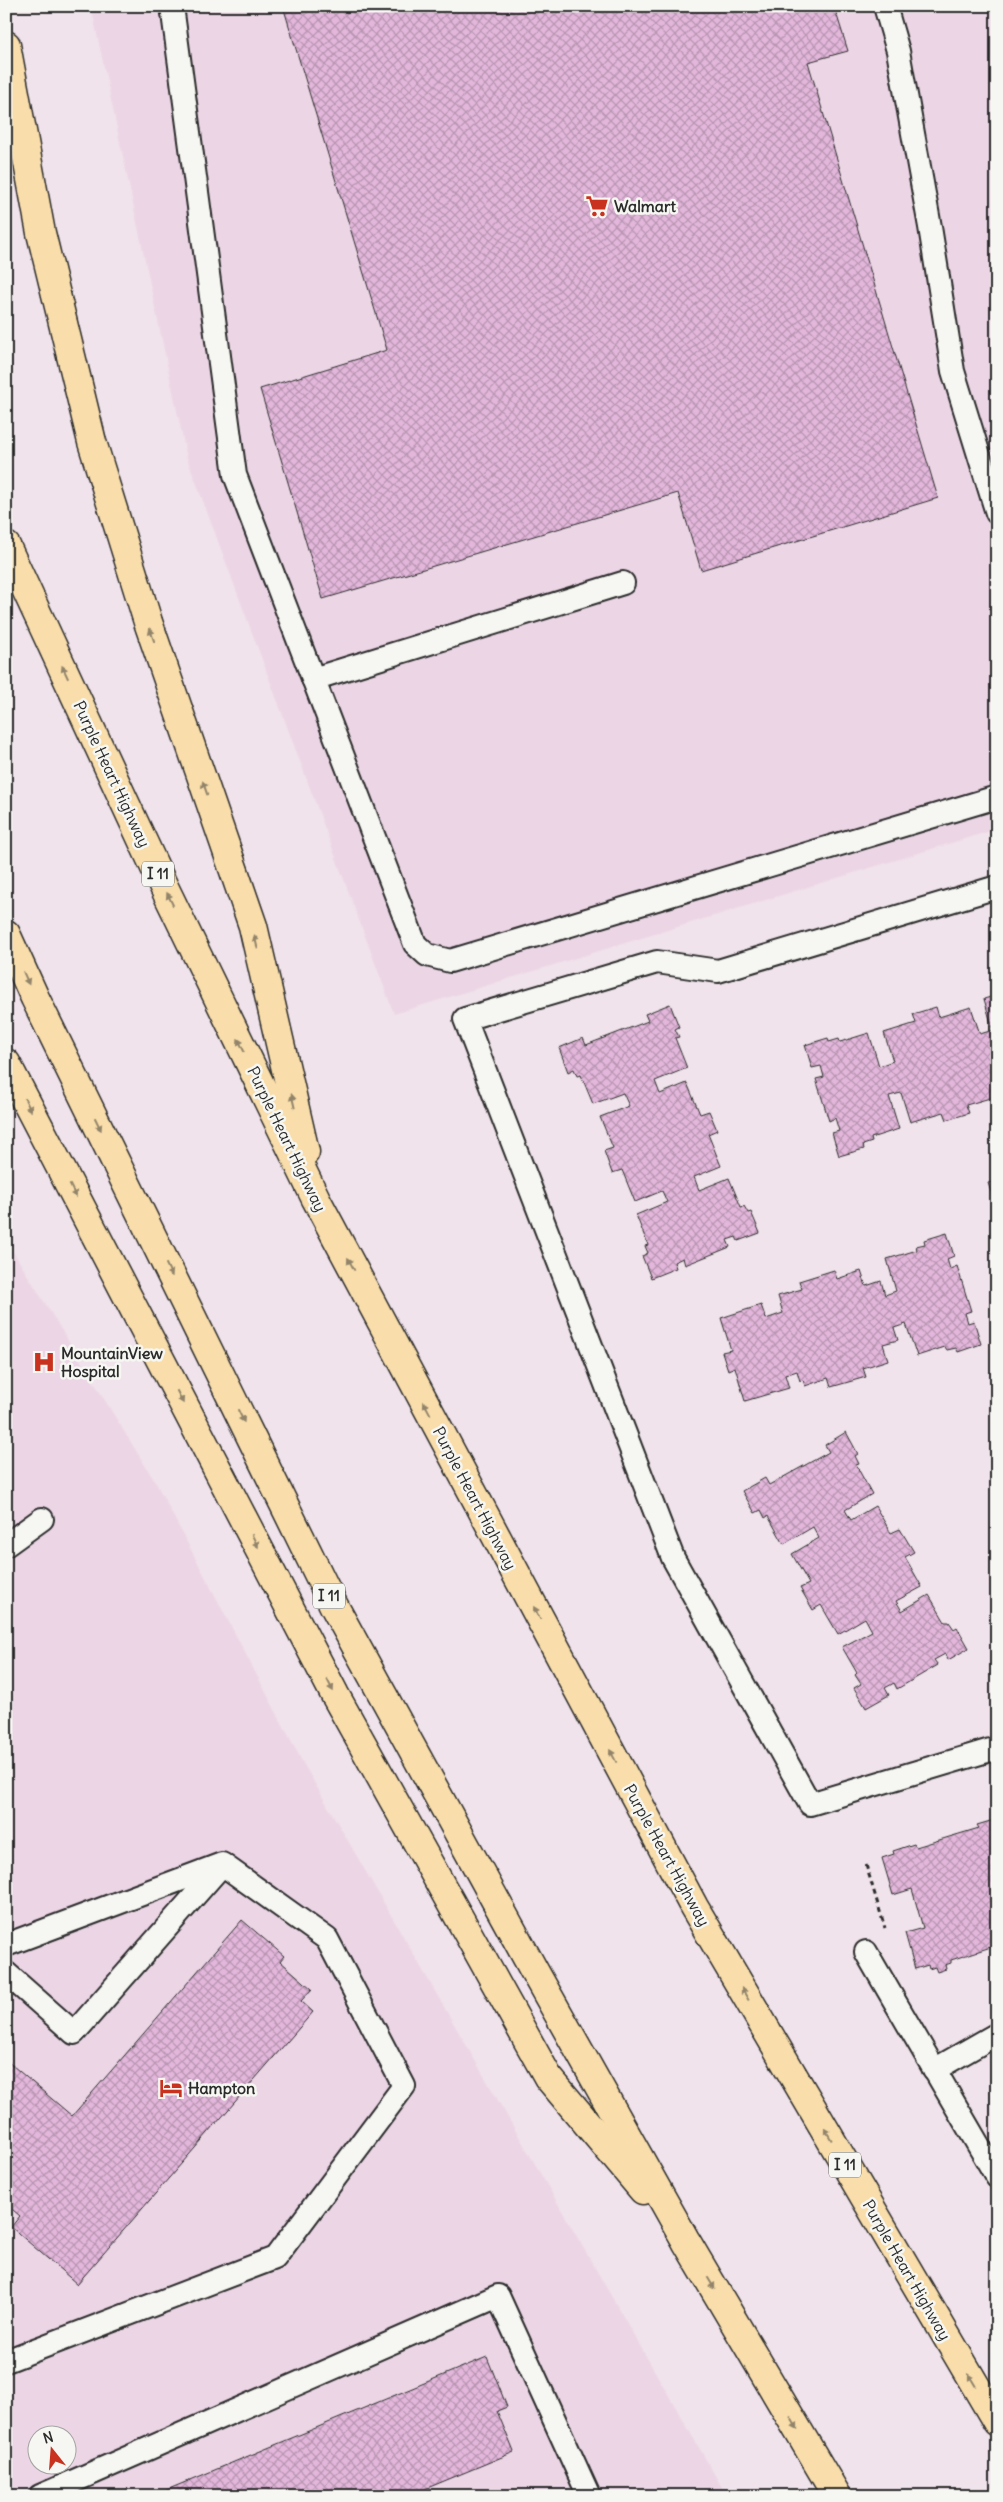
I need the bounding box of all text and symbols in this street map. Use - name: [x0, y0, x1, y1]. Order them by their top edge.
- supermarket icon: Walmart: [584, 193, 610, 219]
- place label: Walmart: [614, 196, 676, 216]
- one-way arrow: [148, 627, 155, 642]
- one-way arrow: [60, 665, 68, 679]
- street label: Purple Heart Highway: [69, 698, 155, 850]
- one-way arrow: [201, 781, 208, 796]
- road number: I 11: [142, 862, 174, 886]
- one-way arrow: [166, 892, 174, 906]
- one-way arrow: [252, 935, 260, 950]
- one-way arrow: [23, 971, 31, 985]
- one-way arrow: [237, 1038, 245, 1052]
- street label: Purple Heart Highway: [243, 1063, 331, 1215]
- one-way arrow: [289, 1093, 297, 1108]
- one-way arrow: [24, 1098, 32, 1112]
- one-way arrow: [93, 1117, 102, 1132]
- one-way arrow: [68, 1184, 77, 1197]
- one-way arrow: [346, 1258, 355, 1271]
- one-way arrow: [165, 1263, 173, 1277]
- place label: MountainView Hospital: [61, 1343, 163, 1382]
- hospital icon: MountainView Hospital: [31, 1349, 57, 1375]
- one-way arrow: [176, 1390, 184, 1404]
- one-way arrow: [423, 1401, 431, 1415]
- one-way arrow: [237, 1409, 245, 1423]
- street label: Purple Heart Highway: [429, 1423, 521, 1573]
- one-way arrow: [251, 1534, 259, 1548]
- road number: I 11: [313, 1584, 345, 1608]
- one-way arrow: [533, 1606, 541, 1620]
- one-way arrow: [326, 1678, 334, 1692]
- one-way arrow: [609, 1749, 617, 1763]
- street label: Purple Heart Highway: [620, 1780, 714, 1930]
- one-way arrow: [741, 1988, 750, 2001]
- hotel icon: Hampton: [158, 2075, 184, 2101]
- place label: Hampton: [188, 2078, 255, 2099]
- one-way arrow: [823, 2128, 832, 2141]
- road number: I 11: [829, 2152, 861, 2178]
- street label: Purple Heart Highway: [859, 2196, 955, 2344]
- one-way arrow: [706, 2276, 715, 2289]
- one-way arrow: [968, 2372, 976, 2387]
- one-way arrow: [789, 2416, 798, 2429]
- north arrow: [28, 2424, 78, 2474]
- text: N: [41, 2428, 55, 2448]

